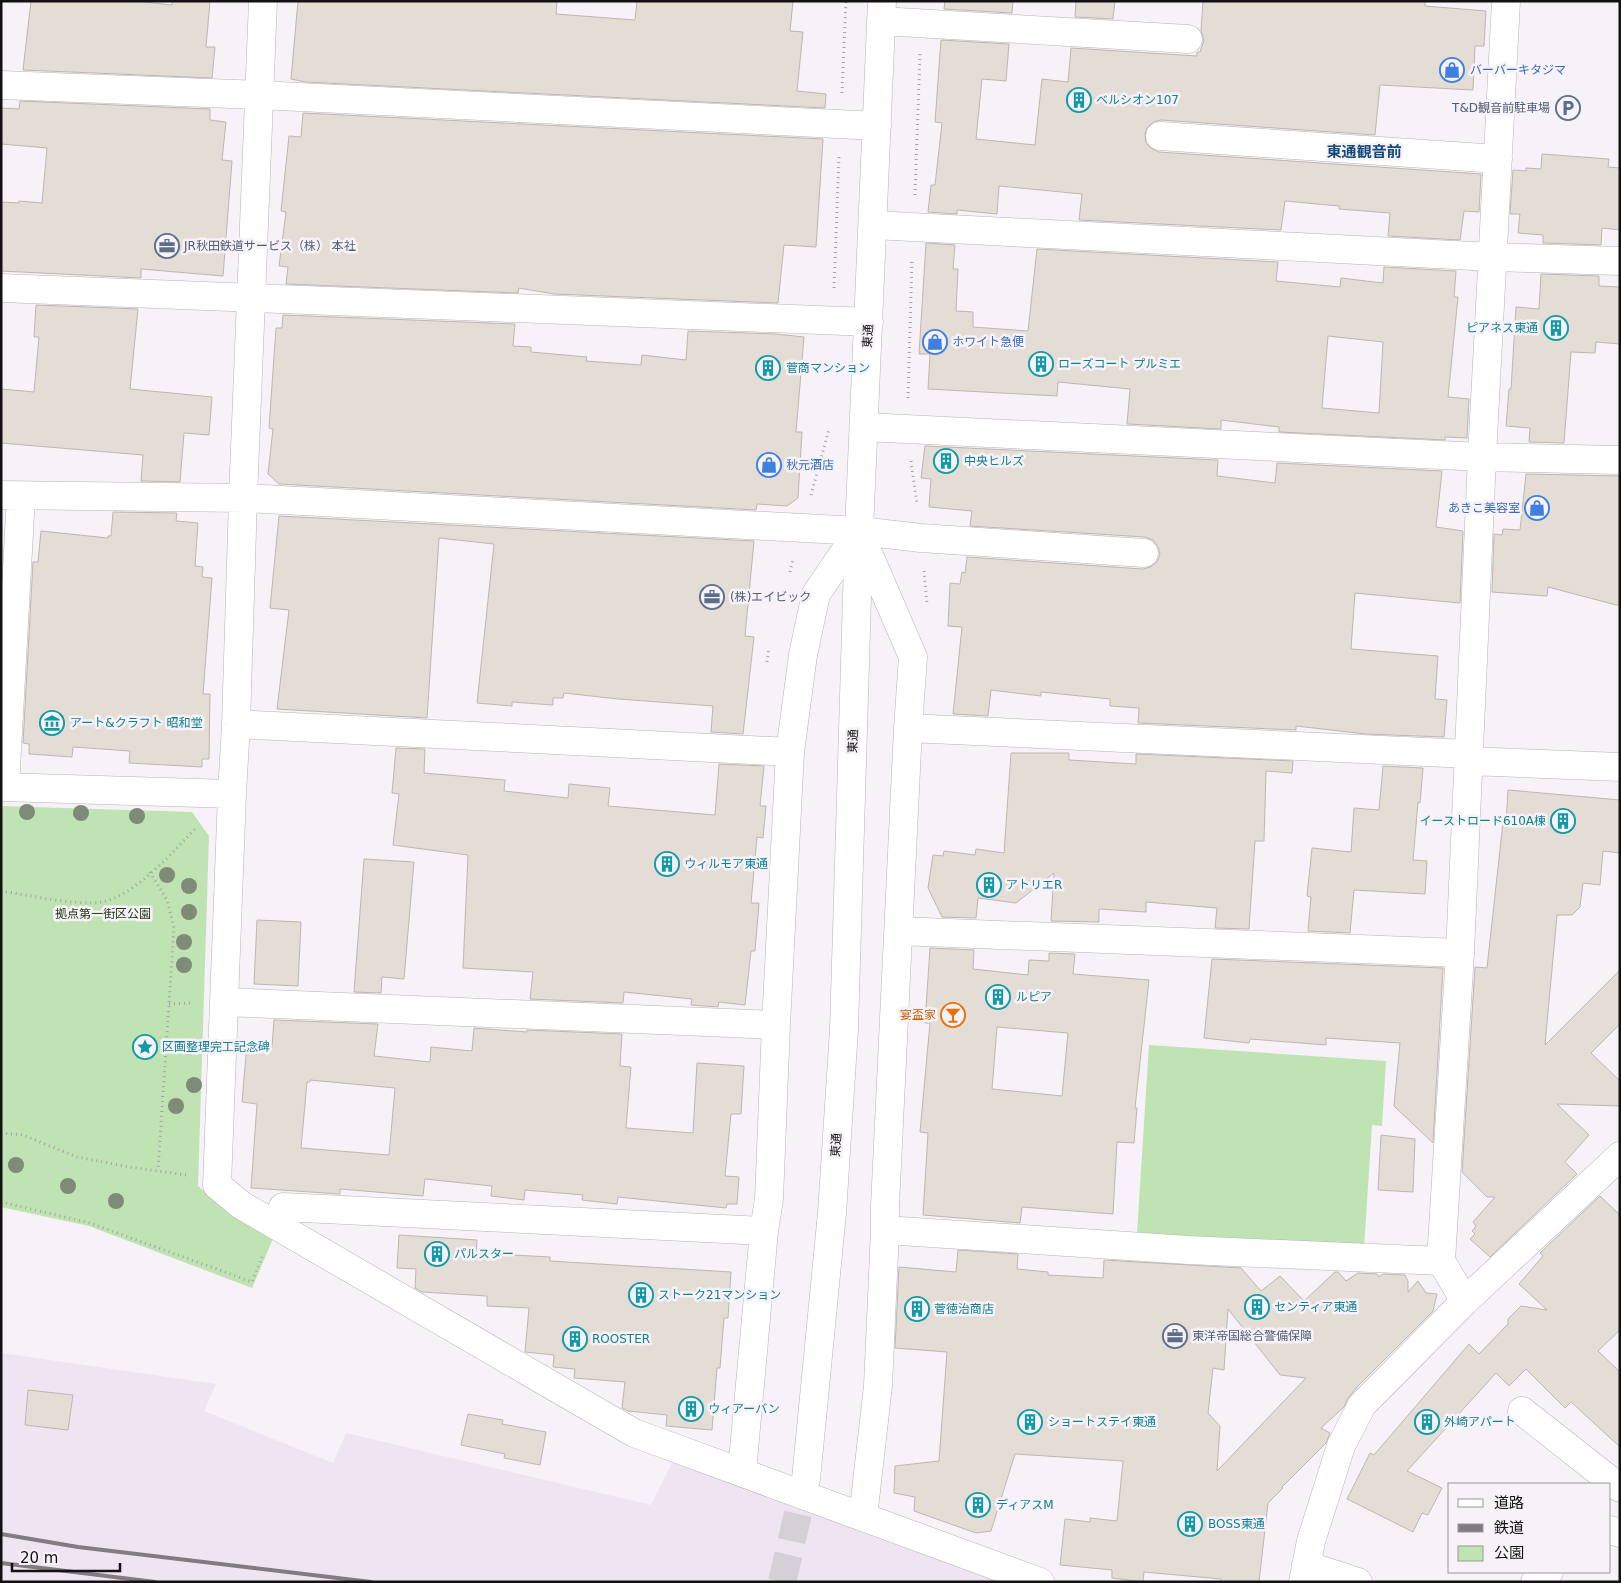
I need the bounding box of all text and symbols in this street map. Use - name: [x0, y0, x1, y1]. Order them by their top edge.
- shop icon: バーバーキタジマ: [1439, 57, 1465, 83]
- place label: バーバーキタジマ: [1470, 63, 1566, 77]
- building icon: ベルシオン107: [1066, 87, 1092, 113]
- place label: ベルシオン107: [1096, 93, 1179, 107]
- parking icon: T&D観音前駐車場: [1555, 95, 1581, 121]
- place label: T&D観音前駐車場: [1451, 101, 1550, 115]
- district label: 東通観音前: [1326, 143, 1402, 161]
- office icon: JR秋田鉄道サービス（株） 本社: [154, 233, 180, 259]
- place label: JR秋田鉄道サービス（株） 本社: [183, 239, 356, 253]
- building icon: ピアネス東通: [1543, 315, 1569, 341]
- place label: ピアネス東通: [1466, 321, 1538, 335]
- street label: 東通: [860, 324, 876, 348]
- shop icon: ホワイト急便: [922, 329, 948, 355]
- place label: ホワイト急便: [952, 335, 1024, 349]
- building icon: ローズコート プルミエ: [1028, 351, 1054, 377]
- building icon: 菅商マンション: [755, 355, 781, 381]
- place label: ローズコート プルミエ: [1058, 357, 1181, 371]
- place label: 菅商マンション: [786, 361, 870, 375]
- building icon: 中央ヒルズ: [933, 448, 959, 474]
- shop icon: 秋元酒店: [756, 452, 782, 478]
- place label: 中央ヒルズ: [964, 454, 1024, 468]
- place label: 秋元酒店: [786, 458, 834, 472]
- shop icon: あきこ美容室: [1524, 495, 1550, 521]
- place label: あきこ美容室: [1448, 501, 1520, 515]
- office icon: (株)エイビック: [699, 584, 725, 610]
- place label: (株)エイビック: [730, 590, 811, 604]
- museum icon: アート&クラフト 昭和堂: [39, 710, 65, 736]
- place label: アート&クラフト 昭和堂: [70, 716, 202, 730]
- street label: 東通: [846, 729, 860, 753]
- building icon: イーストロード610A棟: [1550, 808, 1576, 834]
- place label: イーストロード610A棟: [1419, 814, 1546, 828]
- building icon: ウィルモア東通: [654, 851, 680, 877]
- place label: ウィルモア東通: [684, 857, 768, 871]
- building icon: アトリエR: [976, 872, 1002, 898]
- place label: アトリエR: [1006, 878, 1062, 892]
- park label: 拠点第一街区公園: [55, 907, 151, 921]
- building icon: ルピア: [985, 984, 1011, 1010]
- place label: ルピア: [1016, 990, 1052, 1004]
- bar icon: 宴盃家: [940, 1002, 966, 1028]
- place label: 宴盃家: [900, 1008, 936, 1022]
- place icon: 区画整理完工記念碑: [132, 1034, 158, 1060]
- place label: 区画整理完工記念碑: [162, 1040, 270, 1054]
- street label: 東通: [828, 1133, 844, 1157]
- building icon: パルスター: [424, 1241, 450, 1267]
- place label: パルスター: [454, 1247, 514, 1261]
- building icon: ストーク21マンション: [628, 1282, 654, 1308]
- place label: ストーク21マンション: [658, 1288, 781, 1302]
- building icon: センティア東通: [1244, 1294, 1270, 1320]
- building icon: 菅徳治商店: [904, 1296, 930, 1322]
- place label: センティア東通: [1274, 1300, 1357, 1314]
- place label: 菅徳治商店: [934, 1302, 994, 1316]
- office icon: 東洋帝国総合警備保障: [1162, 1323, 1188, 1349]
- building icon: ROOSTER: [562, 1326, 588, 1352]
- place label: 東洋帝国総合警備保障: [1192, 1329, 1312, 1343]
- place label: ROOSTER: [592, 1332, 650, 1346]
- building icon: ウィアーバン: [678, 1396, 704, 1422]
- place label: ウィアーバン: [708, 1402, 780, 1416]
- building icon: ショートステイ東通: [1017, 1409, 1043, 1435]
- building icon: 外崎アパート: [1414, 1409, 1440, 1435]
- place label: ショートステイ東通: [1048, 1415, 1156, 1429]
- place label: 外崎アパート: [1444, 1415, 1516, 1429]
- legend: [1448, 1483, 1611, 1573]
- building icon: ディアスM: [965, 1492, 991, 1518]
- text: 道路: [1494, 1494, 1524, 1512]
- place label: ディアスM: [996, 1498, 1054, 1512]
- building icon: BOSS東通: [1177, 1511, 1203, 1537]
- place label: BOSS東通: [1208, 1517, 1265, 1531]
- text: 鉄道: [1494, 1519, 1524, 1537]
- scale bar: [12, 1540, 120, 1572]
- text: 公園: [1494, 1544, 1524, 1562]
- text: 20 m: [20, 1549, 58, 1567]

